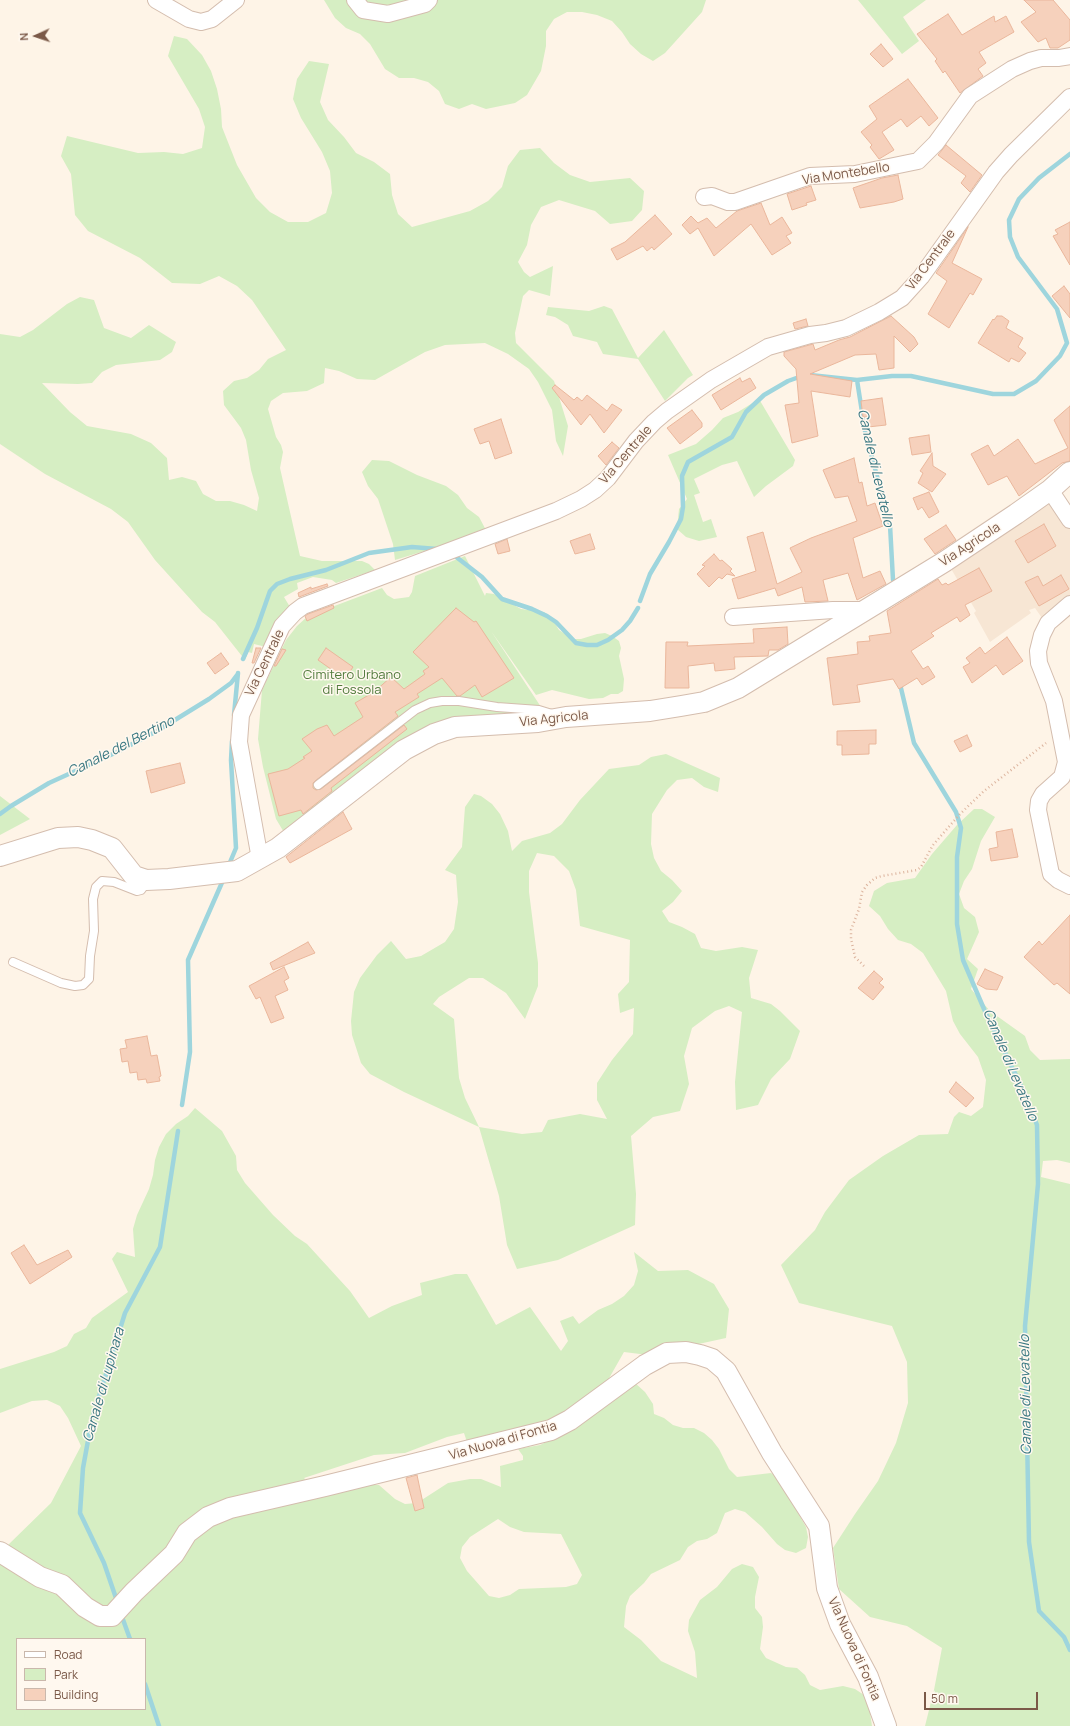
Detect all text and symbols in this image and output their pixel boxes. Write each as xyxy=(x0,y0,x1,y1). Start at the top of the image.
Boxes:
north arrow xyxy=(16,16,56,56)
text: N xyxy=(16,32,31,41)
street label: Via Montebello xyxy=(801,159,891,189)
street label: Via Centrale xyxy=(903,226,959,294)
water label: Canale di Levatello xyxy=(853,407,897,529)
street label: Via Centrale xyxy=(596,423,656,487)
street label: Via Agricola xyxy=(937,520,1003,570)
street label: Via Centrale xyxy=(242,627,288,699)
park label: Cimitero Urbano di Fossola xyxy=(303,667,401,698)
street label: Via Agricola xyxy=(519,708,589,730)
water label: Canale del Bertino xyxy=(65,713,177,781)
water label: Canale di Levatello xyxy=(979,1006,1041,1124)
water label: Canale di Lupinara xyxy=(80,1326,128,1444)
water label: Canale di Levatello xyxy=(1017,1335,1035,1455)
street label: Via Nuova di Fontia xyxy=(447,1418,559,1464)
street label: Via Nuova di Fontia xyxy=(824,1595,884,1703)
legend xyxy=(16,1638,146,1710)
text: Road xyxy=(54,1646,82,1663)
text: Park xyxy=(54,1666,78,1683)
scale bar xyxy=(926,1684,1040,1710)
text: Building xyxy=(54,1686,98,1703)
text: 50 m xyxy=(931,1690,958,1707)

